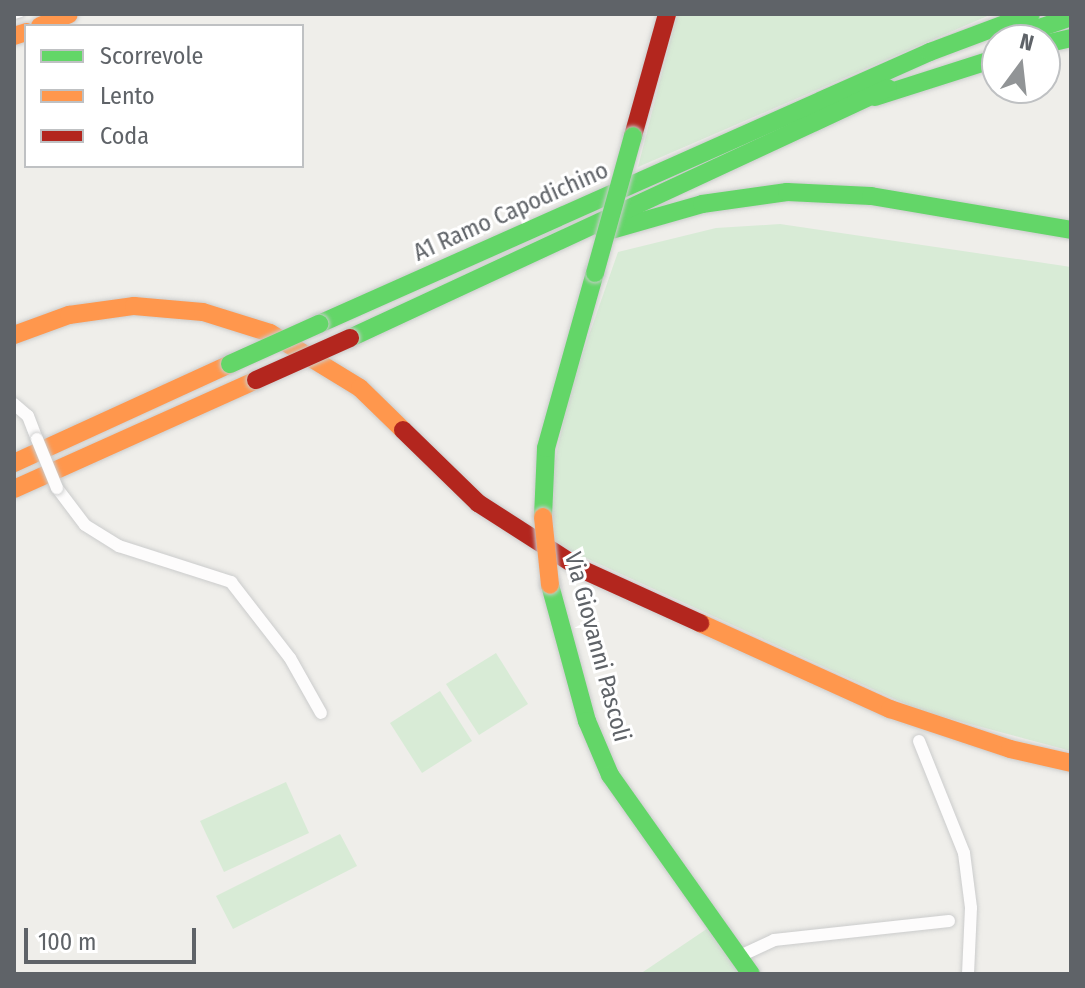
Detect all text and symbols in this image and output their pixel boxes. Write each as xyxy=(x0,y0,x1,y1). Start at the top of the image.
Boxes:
legend xyxy=(24,24,304,168)
north arrow xyxy=(981,24,1061,104)
text: N xyxy=(1017,28,1037,57)
text: Scorrevole xyxy=(100,42,203,70)
text: Lento xyxy=(100,82,155,110)
text: Coda xyxy=(100,122,149,150)
street label: A1 Ramo Capodichino xyxy=(409,156,613,268)
street label: Via Giovanni Pascoli xyxy=(558,549,636,745)
scale bar xyxy=(28,912,200,962)
text: 100 m xyxy=(38,928,96,956)

